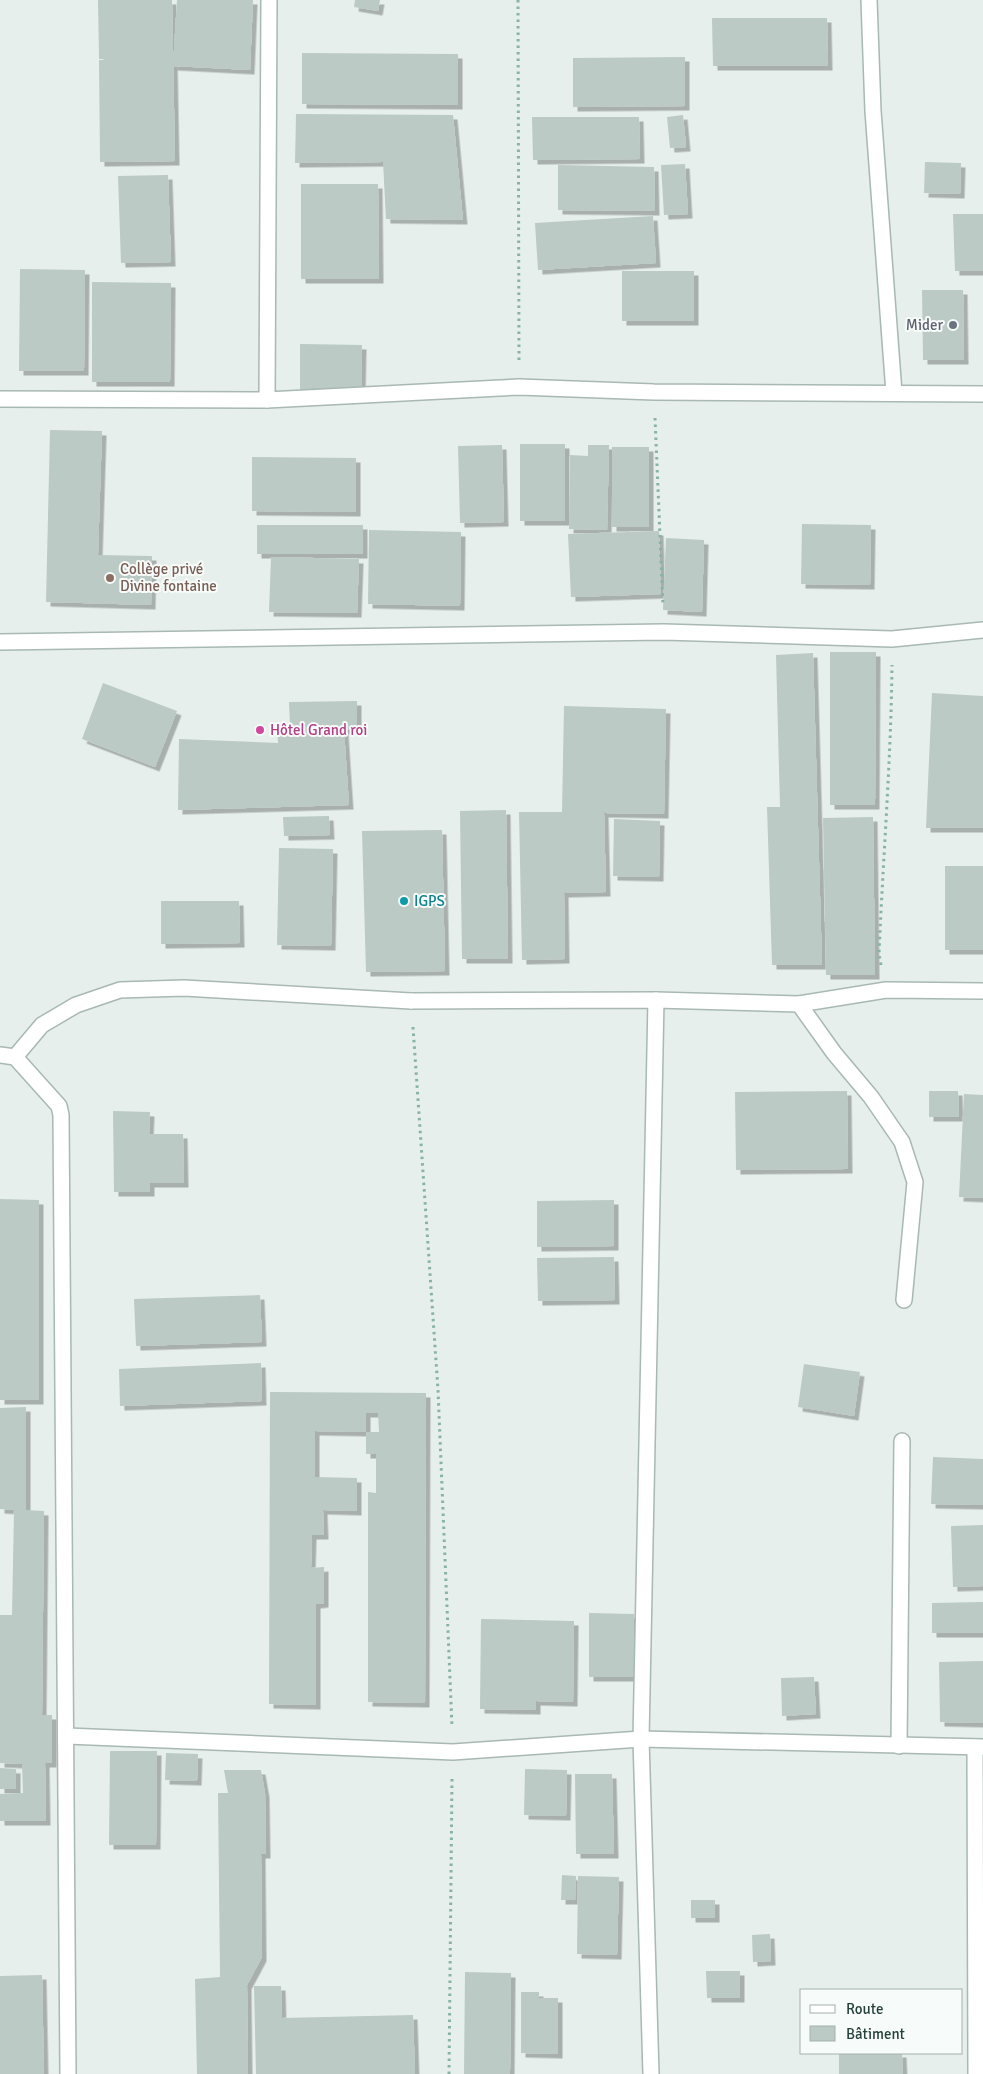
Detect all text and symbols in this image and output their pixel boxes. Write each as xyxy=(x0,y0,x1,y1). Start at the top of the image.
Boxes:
place label: Mider xyxy=(906,316,943,334)
marker: Mider xyxy=(947,319,959,331)
place label: Collège privé Divine fontaine xyxy=(120,560,217,595)
marker: Collège privé Divine fontaine xyxy=(104,572,116,584)
place label: Hôtel Grand roi xyxy=(270,721,367,739)
marker: Hôtel Grand roi xyxy=(254,724,266,736)
place label: IGPS xyxy=(414,892,445,910)
marker: IGPS xyxy=(398,895,410,907)
legend xyxy=(800,1989,963,2054)
text: Route xyxy=(846,2000,883,2018)
text: Bâtiment xyxy=(846,2025,905,2043)

